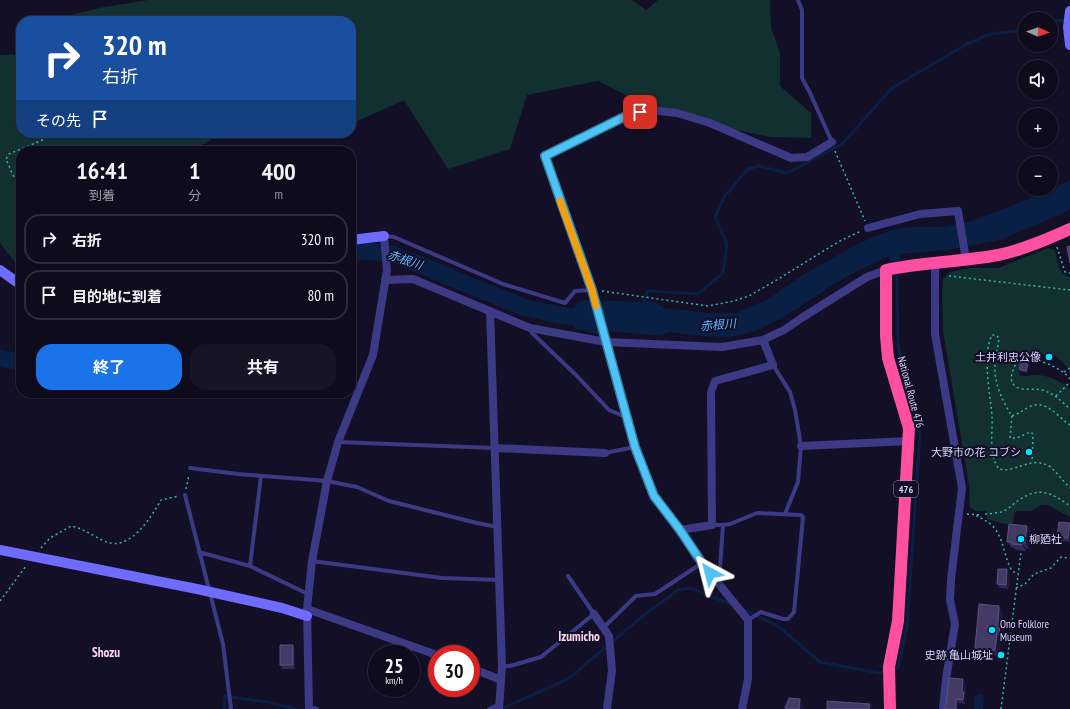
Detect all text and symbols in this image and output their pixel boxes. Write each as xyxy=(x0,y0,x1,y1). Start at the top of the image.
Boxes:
north arrow xyxy=(1018,12,1058,52)
map controls xyxy=(1018,12,1058,196)
text: 320 m xyxy=(102,26,166,63)
icon: right xyxy=(36,32,88,84)
button: sound xyxy=(1018,60,1058,100)
text: 右折 xyxy=(102,65,138,88)
pin xyxy=(623,95,657,129)
icon: arrive xyxy=(629,101,651,123)
icon: arrive xyxy=(89,108,111,130)
button: + xyxy=(1018,108,1058,148)
text: その先 xyxy=(36,111,81,130)
text: 16:41 xyxy=(76,155,128,186)
text: 1 xyxy=(189,155,200,186)
text: 400 xyxy=(261,156,296,187)
button: − xyxy=(1018,156,1058,196)
text: m xyxy=(274,186,283,203)
text: 到着 xyxy=(89,187,115,204)
text: 分 xyxy=(188,187,201,204)
icon: right xyxy=(38,228,60,250)
text: 320 m xyxy=(301,230,334,249)
text: 右折 xyxy=(72,231,102,250)
water label: 赤根川 xyxy=(386,247,427,273)
icon: arrive xyxy=(38,284,60,306)
text: 80 m xyxy=(308,286,334,305)
text: 目的地に到着 xyxy=(72,287,162,306)
water label: 赤根川 xyxy=(699,315,739,334)
button: 終了 xyxy=(36,344,182,390)
button: 共有 xyxy=(190,344,336,390)
place label: 土井利忠公像 xyxy=(975,350,1041,364)
marker: 土井利忠公像 xyxy=(1044,352,1054,362)
street label: National Route 476 xyxy=(895,355,927,429)
place label: 大野市の花 コブシ xyxy=(931,445,1021,459)
marker: 大野市の花 コブシ xyxy=(1024,447,1034,457)
road number: 476 xyxy=(894,481,918,497)
place label: 柳廼社 xyxy=(1029,532,1062,546)
marker: 柳廼社 xyxy=(1016,534,1026,544)
position arrow xyxy=(689,552,731,594)
place label: Ono Folklore Museum xyxy=(1000,617,1049,644)
marker: Ono Folklore Museum xyxy=(987,625,997,635)
district label: Izumicho xyxy=(558,628,600,645)
district label: Shozu xyxy=(92,644,120,661)
speed limit sign: 30 xyxy=(428,645,480,697)
place label: 史跡 亀山城址 xyxy=(925,648,993,662)
marker: 史跡 亀山城址 xyxy=(996,650,1006,660)
text: 25 xyxy=(384,653,404,679)
text: km/h xyxy=(385,674,403,687)

